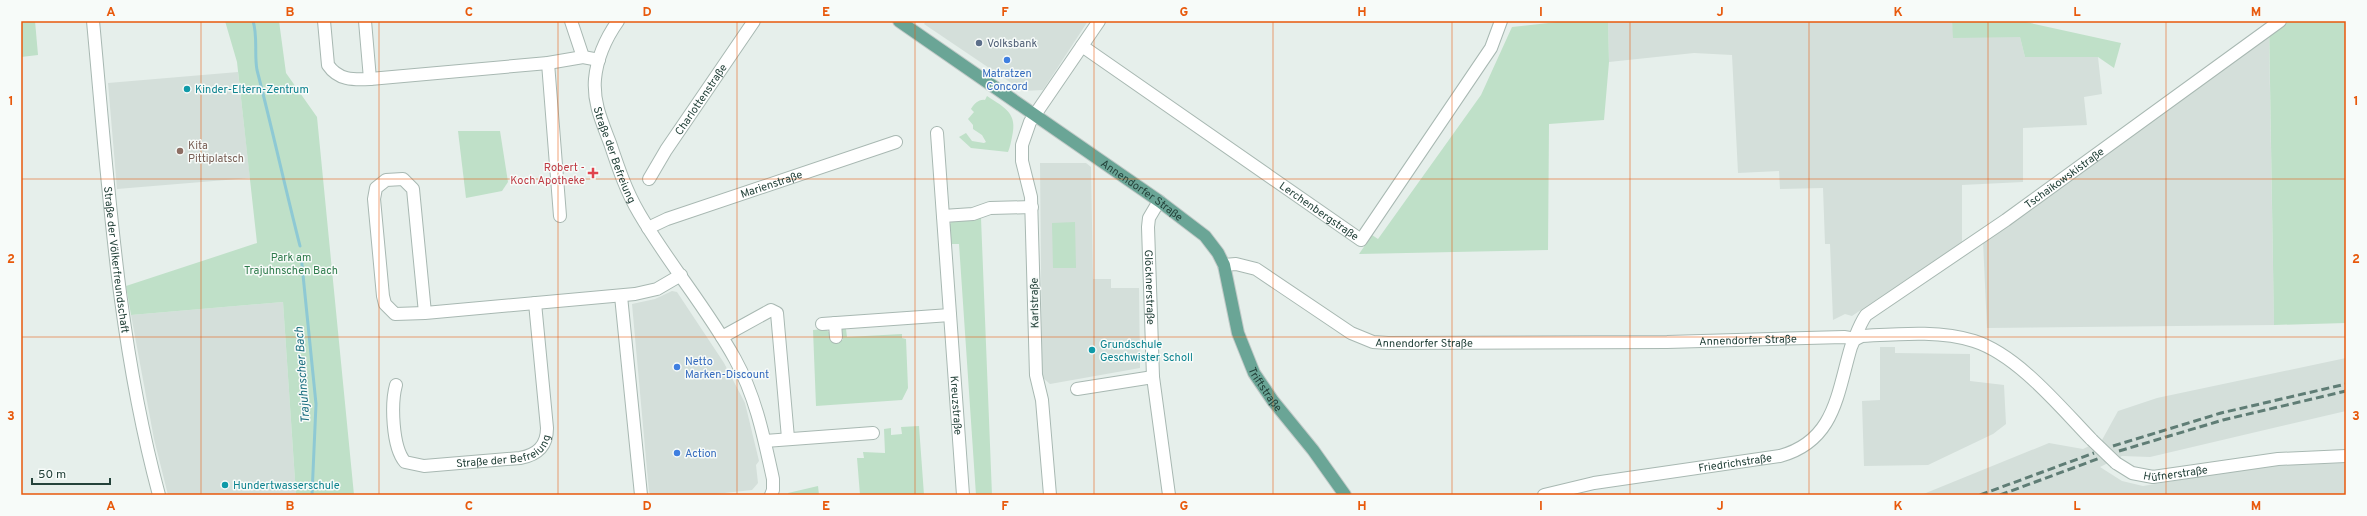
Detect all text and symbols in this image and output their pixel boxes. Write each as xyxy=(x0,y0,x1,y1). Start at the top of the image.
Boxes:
text: A xyxy=(106,5,116,21)
text: B xyxy=(286,5,295,21)
text: C xyxy=(465,5,473,21)
text: D xyxy=(642,5,652,21)
text: E xyxy=(822,5,830,21)
text: F xyxy=(1001,5,1009,21)
text: G xyxy=(1180,5,1189,21)
text: H xyxy=(1357,5,1367,21)
text: I xyxy=(1539,5,1543,21)
text: J xyxy=(1716,5,1724,21)
text: K xyxy=(1893,5,1903,21)
text: L xyxy=(2073,5,2081,21)
text: M xyxy=(2251,5,2261,21)
place label: Volksbank xyxy=(987,37,1037,51)
marker: Volksbank xyxy=(974,38,984,48)
marker: Matratzen Concord xyxy=(1002,55,1012,65)
street label: Charlottenstraße xyxy=(672,61,731,138)
place label: Matratzen Concord xyxy=(982,67,1032,94)
place label: Kinder-Eltern-Zentrum xyxy=(195,83,309,97)
marker: Kinder-Eltern-Zentrum xyxy=(182,84,192,94)
text: 1 xyxy=(8,94,14,110)
text: 1 xyxy=(2353,94,2359,110)
street label: Straße der Befreiung xyxy=(590,105,638,206)
place label: Kita Pittiplatsch xyxy=(188,139,244,166)
street label: Tschaikowskistraße xyxy=(2022,145,2107,212)
marker: Kita Pittiplatsch xyxy=(175,146,185,156)
street label: Annendorfer Straße xyxy=(1098,157,1185,225)
place label: Robert - Koch Apotheke xyxy=(510,161,585,188)
marker: Robert - Koch Apotheke xyxy=(588,168,598,178)
street label: Marienstraße xyxy=(739,168,804,202)
street label: Lerchenbergstraße xyxy=(1276,179,1361,244)
street label: Straße der Völkerfreundschaft xyxy=(100,186,132,334)
street label: Glöcknerstraße xyxy=(1141,249,1157,325)
park label: Park am Trajuhnschen Bach xyxy=(244,251,338,278)
text: 2 xyxy=(7,252,15,268)
text: 2 xyxy=(2352,252,2360,268)
street label: Karlstraße xyxy=(1028,277,1042,328)
water label: Trajuhnscher Bach xyxy=(292,326,314,424)
street label: Annendorfer Straße xyxy=(1699,332,1797,349)
street label: Annendorfer Straße xyxy=(1375,336,1473,351)
place label: Grundschule Geschwister Scholl xyxy=(1100,338,1193,365)
marker: Grundschule Geschwister Scholl xyxy=(1087,345,1097,355)
place label: Netto Marken-Discount xyxy=(685,355,769,382)
marker: Netto Marken-Discount xyxy=(672,362,682,372)
street label: Triftstraße xyxy=(1244,365,1285,415)
street label: Kreuzstraße xyxy=(946,375,965,436)
text: 3 xyxy=(7,409,15,425)
text: 3 xyxy=(2352,409,2360,425)
street label: Straße der Befreiung xyxy=(456,433,554,471)
place label: Action xyxy=(685,447,717,461)
marker: Action xyxy=(672,448,682,458)
street label: Friedrichstraße xyxy=(1698,451,1773,476)
scale bar xyxy=(32,460,110,486)
street label: Hüfnerstraße xyxy=(2142,463,2209,485)
text: 50 m xyxy=(38,467,66,483)
place label: Hundertwasserschule xyxy=(233,479,340,493)
marker: Hundertwasserschule xyxy=(220,480,230,490)
text: A xyxy=(106,499,116,515)
text: B xyxy=(286,499,295,515)
text: C xyxy=(465,499,473,515)
text: D xyxy=(642,499,652,515)
text: E xyxy=(822,499,830,515)
text: F xyxy=(1001,499,1009,515)
text: G xyxy=(1180,499,1189,515)
text: H xyxy=(1357,499,1367,515)
text: I xyxy=(1539,499,1543,515)
text: J xyxy=(1716,499,1724,515)
text: K xyxy=(1893,499,1903,515)
text: L xyxy=(2073,499,2081,515)
text: M xyxy=(2251,499,2261,515)

